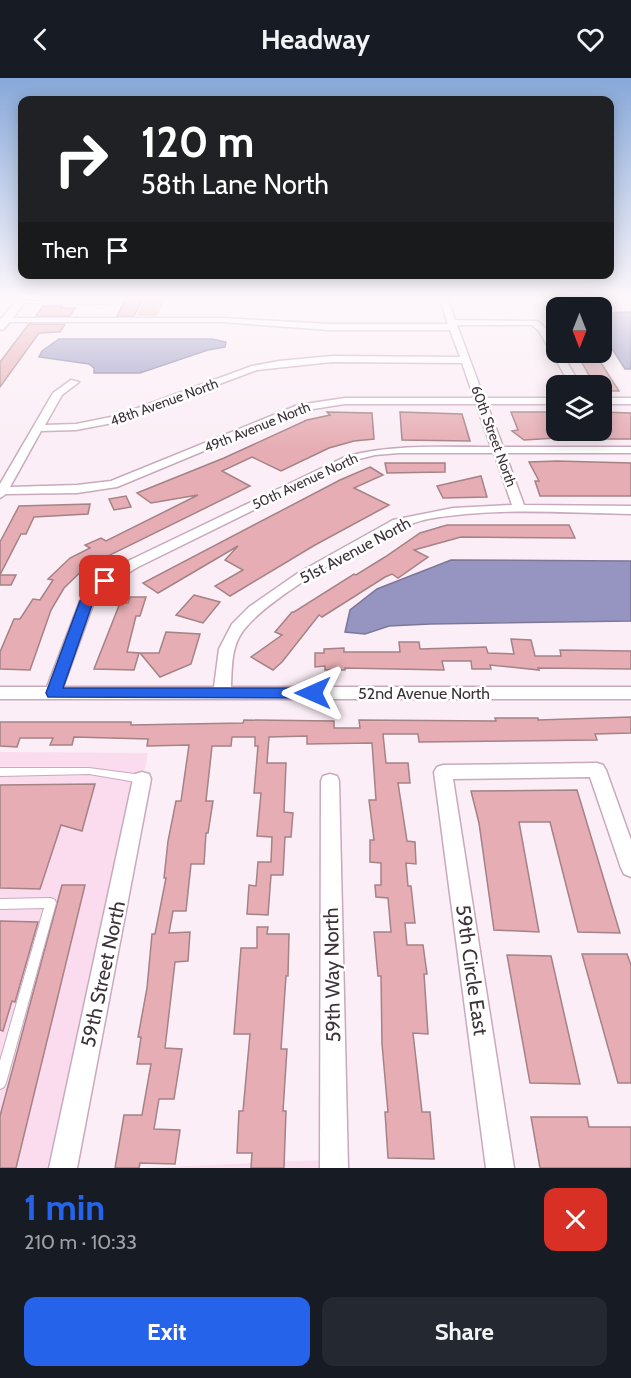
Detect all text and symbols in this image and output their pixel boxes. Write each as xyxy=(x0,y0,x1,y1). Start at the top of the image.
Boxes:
icon: back xyxy=(24,23,57,56)
text: Headway xyxy=(261,23,370,56)
icon: heart xyxy=(574,23,607,56)
text: 120 m xyxy=(141,116,254,168)
icon: right xyxy=(42,120,120,198)
text: 58th Lane North xyxy=(141,168,329,201)
icon: arrive xyxy=(101,234,134,267)
text: Then xyxy=(42,237,89,264)
north arrow xyxy=(546,297,612,363)
map controls xyxy=(546,297,612,441)
street label: 48th Avenue North xyxy=(108,374,220,430)
button: layers xyxy=(546,375,612,441)
street label: 60th Street North xyxy=(467,383,521,489)
street label: 49th Avenue North xyxy=(201,397,313,457)
street label: 50th Avenue North xyxy=(249,449,361,513)
street label: 51st Avenue North xyxy=(297,513,414,588)
pin xyxy=(79,555,130,606)
icon: arrive xyxy=(88,564,121,597)
position arrow xyxy=(281,661,345,725)
street label: 52nd Avenue North xyxy=(358,684,490,703)
street label: 59th Street North xyxy=(76,899,130,1049)
street label: 59th Circle East xyxy=(451,903,493,1037)
street label: 59th Way North xyxy=(319,907,345,1043)
text: 1 min xyxy=(24,1185,105,1229)
button: close xyxy=(544,1188,607,1251)
text: 210 m · 10:33 xyxy=(24,1230,137,1254)
button: Exit xyxy=(24,1297,310,1366)
button: Share xyxy=(322,1297,607,1366)

